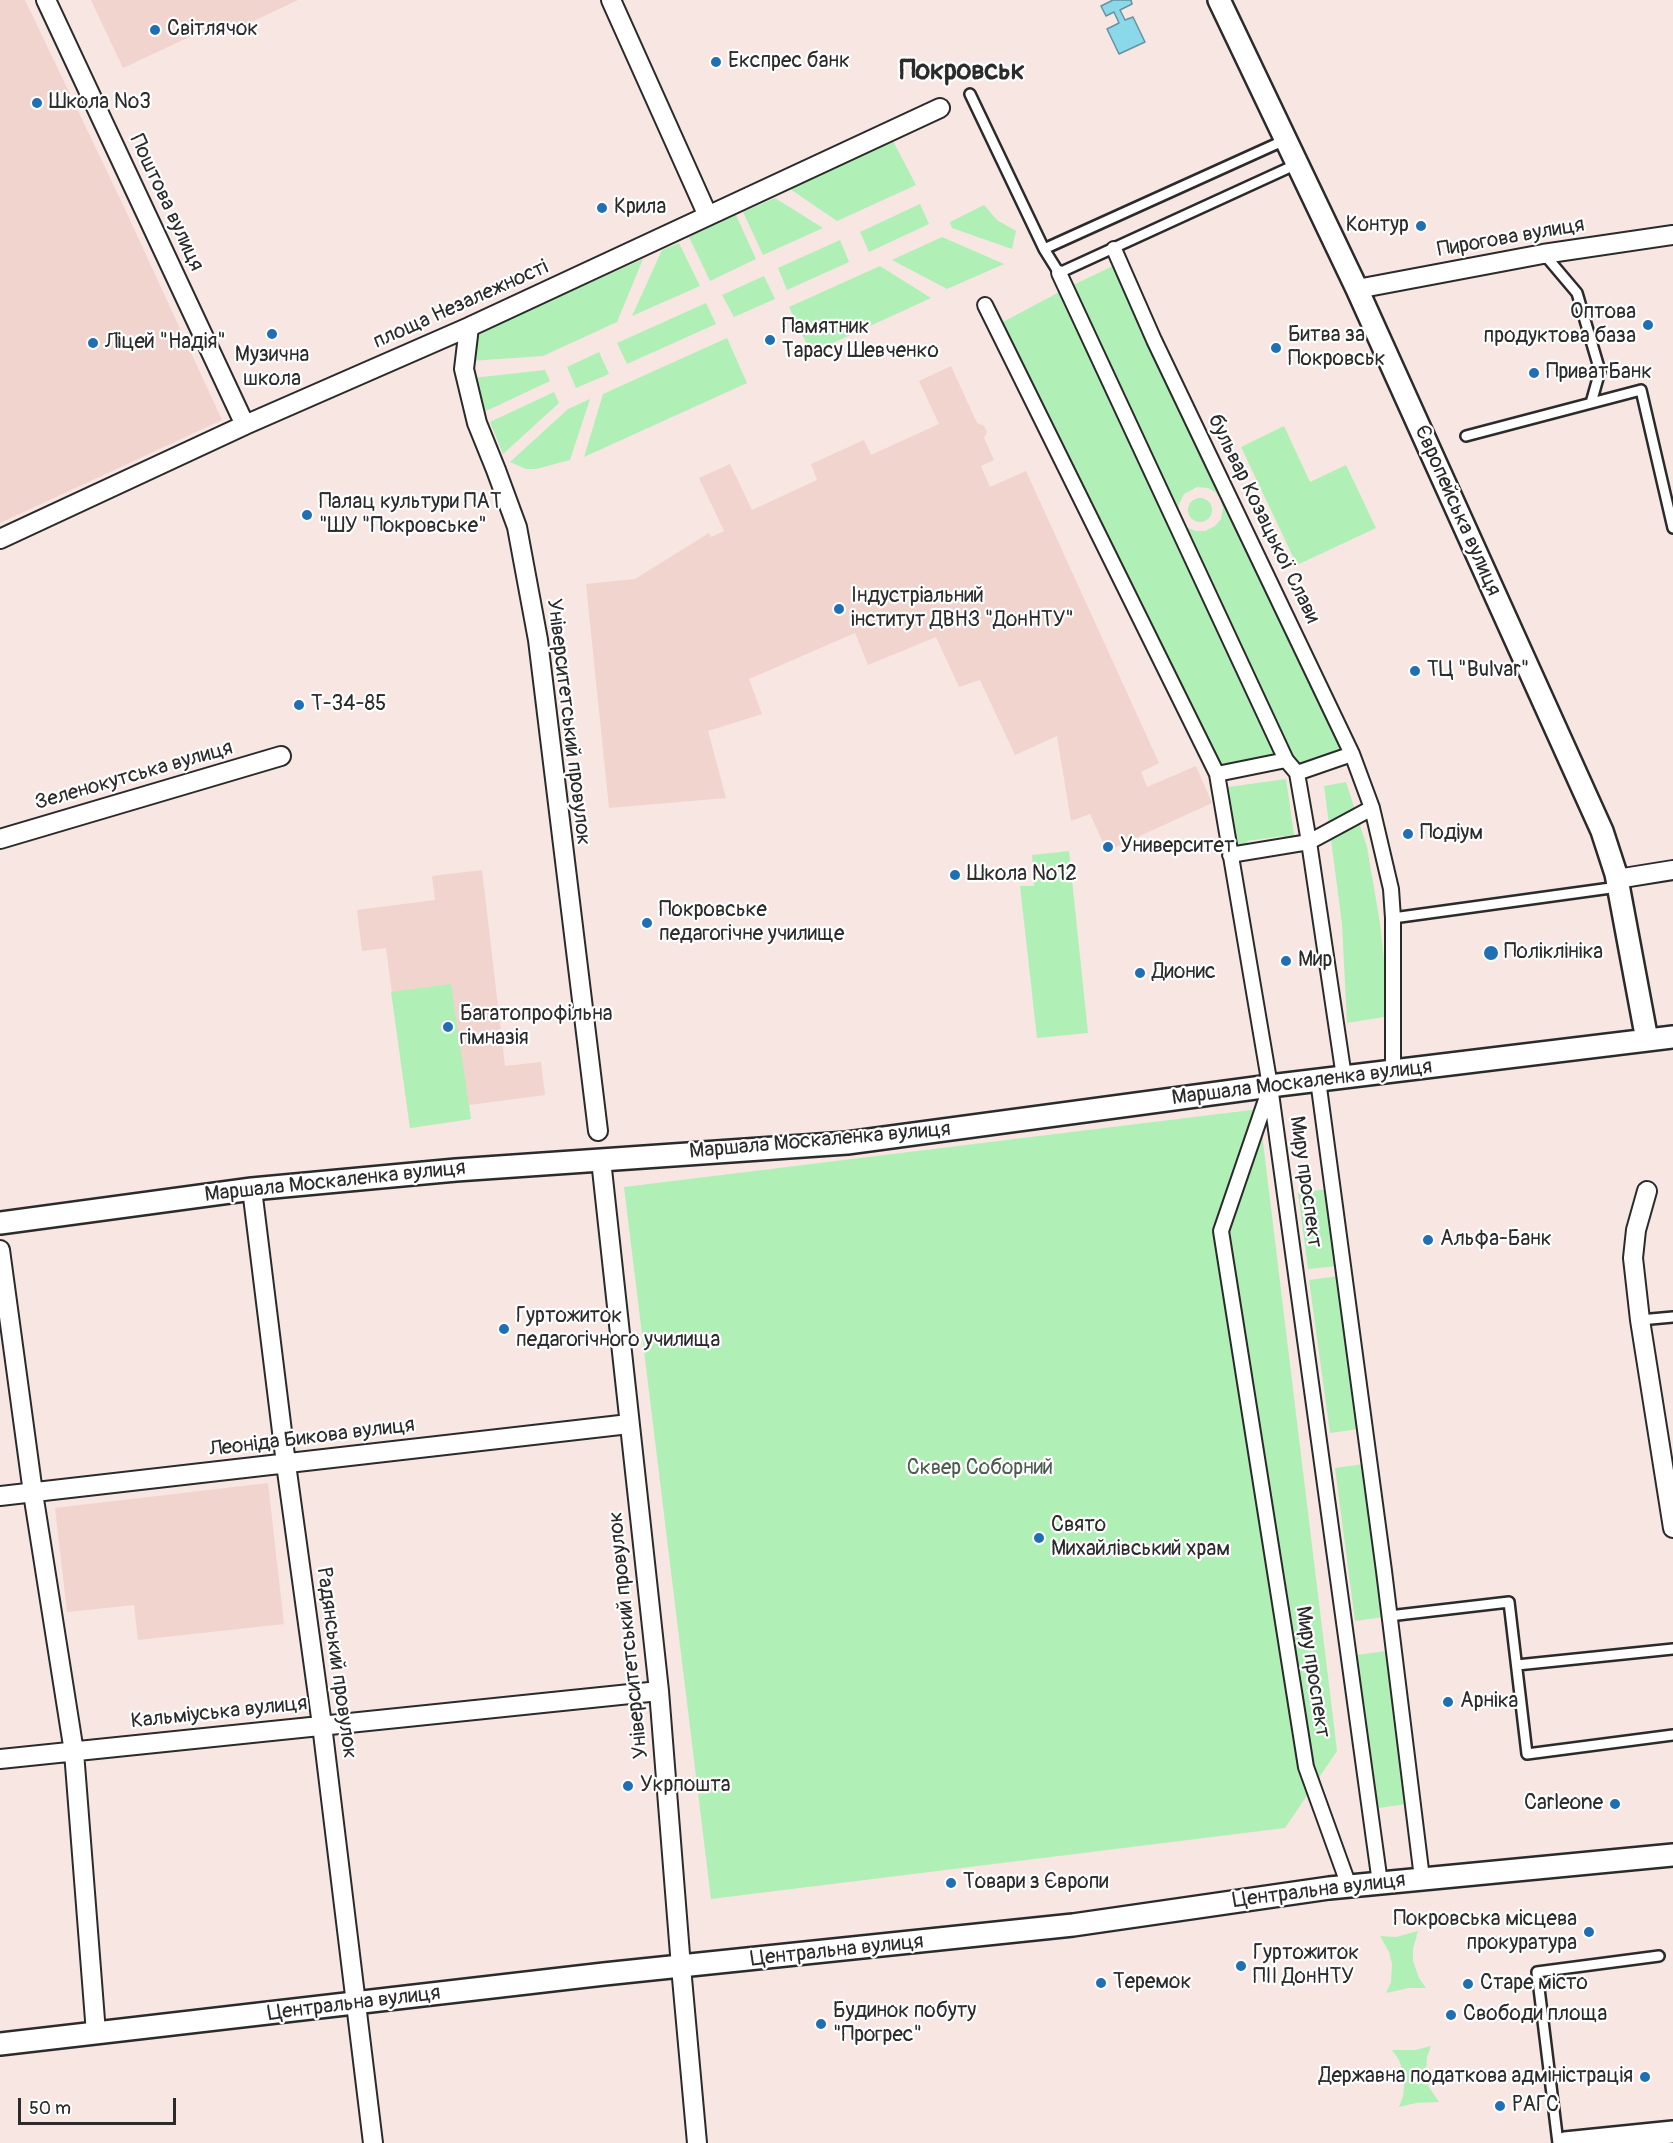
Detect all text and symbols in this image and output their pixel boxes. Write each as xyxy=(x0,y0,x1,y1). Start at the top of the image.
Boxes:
place label: Світлячок xyxy=(167,17,258,43)
marker: Світлячок xyxy=(148,23,162,37)
place label: Експрес банк xyxy=(728,49,850,75)
marker: Експрес банк xyxy=(709,55,723,69)
district label: Покровськ xyxy=(899,56,1025,88)
place label: Школа №3 xyxy=(49,90,151,116)
marker: Школа №3 xyxy=(30,96,44,110)
street label: Поштова вулиця xyxy=(123,131,209,275)
place label: Крила xyxy=(614,195,666,221)
marker: Крила xyxy=(595,201,609,215)
place label: Контур xyxy=(1346,213,1409,239)
street label: Пирогова вулиця xyxy=(1435,213,1587,263)
marker: Контур xyxy=(1414,219,1428,233)
street label: площа Незалежності xyxy=(370,255,552,355)
place label: Оптова продуктова база xyxy=(1484,300,1636,350)
place label: Памятник Тарасу Шевченко xyxy=(782,315,939,365)
marker: Оптова продуктова база xyxy=(1641,318,1655,332)
place label: Битва за Покровськ xyxy=(1288,323,1385,373)
marker: Музична школа xyxy=(265,327,279,341)
place label: Ліцей "Надія" xyxy=(105,330,226,356)
marker: Памятник Тарасу Шевченко xyxy=(763,333,777,347)
marker: Ліцей "Надія" xyxy=(86,336,100,350)
marker: Битва за Покровськ xyxy=(1269,341,1283,355)
place label: Музична школа xyxy=(235,343,309,393)
place label: ПриватБанк xyxy=(1546,360,1652,386)
marker: ПриватБанк xyxy=(1527,366,1541,380)
street label: бульвар Козацької Слави xyxy=(1201,410,1325,628)
street label: Європейська вулиця xyxy=(1408,422,1506,600)
place label: Палац культури ПАТ "ШУ "Покровське" xyxy=(319,490,502,540)
marker: Палац культури ПАТ "ШУ "Покровське" xyxy=(300,508,314,522)
place label: Індустріальний інститут ДВНЗ "ДонНТУ" xyxy=(851,584,1074,634)
street label: Університетський провулок xyxy=(540,597,596,847)
marker: Індустріальний інститут ДВНЗ "ДонНТУ" xyxy=(832,602,846,616)
place label: ТЦ "Bulvar" xyxy=(1427,658,1529,684)
marker: ТЦ "Bulvar" xyxy=(1408,664,1422,678)
place label: Т-34-85 xyxy=(311,692,386,718)
marker: Т-34-85 xyxy=(292,698,306,712)
street label: Зеленокутська вулиця xyxy=(32,736,236,816)
place label: Подіум xyxy=(1420,821,1483,847)
marker: Подіум xyxy=(1401,827,1415,841)
place label: Университет xyxy=(1120,834,1234,860)
marker: Университет xyxy=(1101,840,1115,854)
place label: Школа №12 xyxy=(967,862,1077,888)
marker: Школа №12 xyxy=(948,868,962,882)
place label: Покровське педагогічне училище xyxy=(659,898,844,948)
marker: Покровське педагогічне училище xyxy=(640,916,654,930)
place label: Поліклініка xyxy=(1504,940,1603,966)
marker: Поліклініка xyxy=(1482,944,1500,962)
place label: Мир xyxy=(1298,948,1332,974)
marker: Мир xyxy=(1279,954,1293,968)
place label: Дионис xyxy=(1152,960,1216,986)
marker: Дионис xyxy=(1133,966,1147,980)
place label: Багатопрофільна гімназія xyxy=(460,1002,612,1052)
marker: Багатопрофільна гімназія xyxy=(441,1020,455,1034)
street label: Маршала Москаленка вулиця xyxy=(1170,1055,1434,1111)
street label: Миру проспект xyxy=(1283,1114,1327,1250)
street label: Маршала Москаленка вулиця xyxy=(688,1117,952,1165)
street label: Маршала Москаленка вулиця xyxy=(203,1156,467,1208)
place label: Альфа-Банк xyxy=(1440,1227,1552,1253)
marker: Альфа-Банк xyxy=(1421,1233,1435,1247)
place label: Гуртожиток педагогічного училища xyxy=(516,1304,720,1354)
marker: Гуртожиток педагогічного училища xyxy=(497,1322,511,1336)
street label: Леоніда Бикова вулиця xyxy=(208,1413,416,1463)
park label: Сквер Соборний xyxy=(907,1456,1053,1482)
street label: Університетський провулок xyxy=(603,1510,655,1760)
place label: Свято Михайлівський храм xyxy=(1051,1513,1230,1563)
marker: Свято Михайлівський храм xyxy=(1032,1531,1046,1545)
street label: Радянський провулок xyxy=(310,1566,362,1760)
street label: Миру проспект xyxy=(1289,1604,1335,1740)
place label: Арніка xyxy=(1460,1689,1518,1715)
street label: Кальміуська вулиця xyxy=(130,1691,308,1735)
marker: Арніка xyxy=(1441,1695,1455,1709)
place label: Укрпошта xyxy=(640,1773,730,1799)
marker: Укрпошта xyxy=(621,1779,635,1793)
place label: Carleone xyxy=(1524,1791,1603,1817)
marker: Carleone xyxy=(1608,1797,1622,1811)
street label: Центральна вулиця xyxy=(1231,1868,1407,1914)
place label: Товари з Європи xyxy=(963,1870,1109,1896)
marker: Товари з Європи xyxy=(944,1876,958,1890)
place label: Покровська місцева прокуратура xyxy=(1393,1907,1577,1957)
marker: Покровська місцева прокуратура xyxy=(1582,1925,1596,1939)
street label: Центральна вулиця xyxy=(749,1929,925,1973)
place label: Гуртожиток ПІІ ДонНТУ xyxy=(1253,1941,1359,1991)
marker: Гуртожиток ПІІ ДонНТУ xyxy=(1234,1959,1248,1973)
place label: Теремок xyxy=(1113,1970,1191,1996)
place label: Старе місто xyxy=(1480,1971,1588,1997)
marker: Теремок xyxy=(1094,1976,1108,1990)
marker: Старе місто xyxy=(1461,1977,1475,1991)
street label: Центральна вулиця xyxy=(266,1981,442,2027)
place label: Будинок побуту "Прогрес" xyxy=(833,1999,976,2049)
place label: Свободи площа xyxy=(1463,2002,1607,2028)
marker: Свободи площа xyxy=(1444,2008,1458,2022)
marker: Будинок побуту "Прогрес" xyxy=(814,2017,828,2031)
place label: Державна податкова адміністрація xyxy=(1319,2064,1633,2090)
marker: Державна податкова адміністрація xyxy=(1638,2070,1652,2084)
scale bar xyxy=(21,2086,178,2124)
place label: РАГС xyxy=(1512,2093,1559,2119)
text: 50 m xyxy=(29,2097,71,2120)
marker: РАГС xyxy=(1493,2099,1507,2113)

